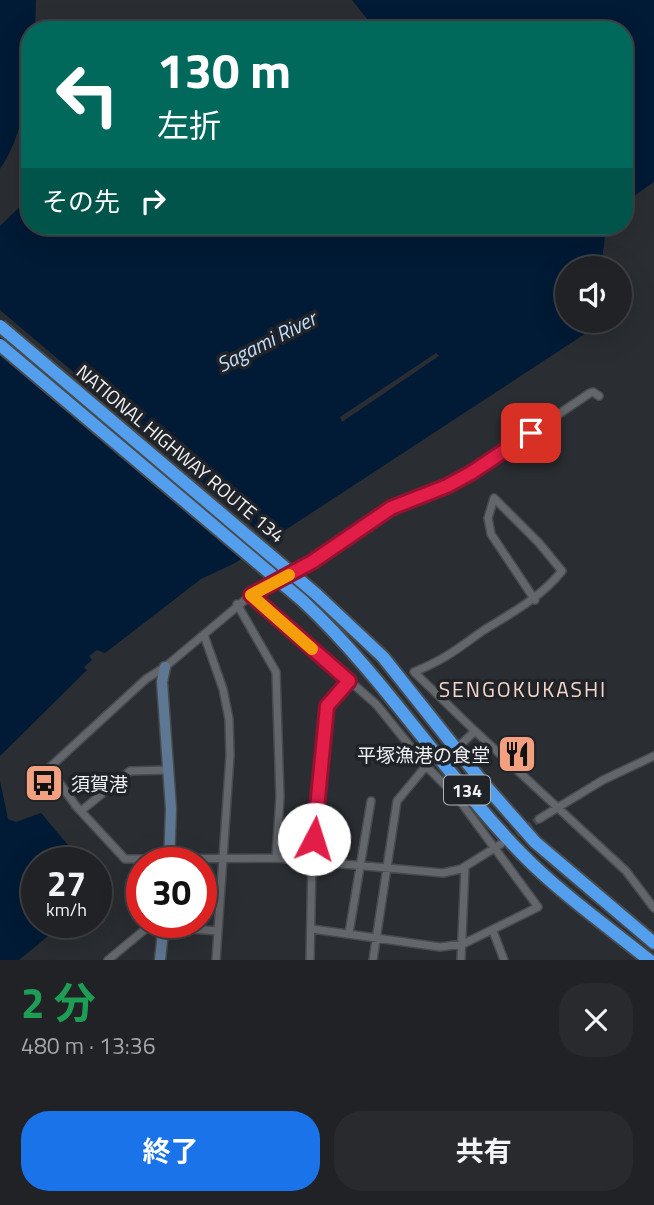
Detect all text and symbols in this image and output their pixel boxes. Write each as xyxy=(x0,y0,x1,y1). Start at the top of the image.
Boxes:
text: 130 m xyxy=(157,32,291,107)
icon: left xyxy=(42,49,133,140)
text: 左折 xyxy=(157,101,221,149)
text: その先 xyxy=(42,182,120,221)
icon: right xyxy=(134,182,172,220)
map controls xyxy=(555,256,632,333)
button: sound xyxy=(555,256,632,333)
water label: Sagami River xyxy=(210,301,324,380)
street label: NATIONAL HIGHWAY ROUTE 134 xyxy=(70,357,292,549)
pin xyxy=(501,403,561,463)
icon: arrive xyxy=(512,414,550,452)
district label: SENGOKUKASHI xyxy=(439,673,607,705)
restaurant icon: 平塚漁港の食堂 xyxy=(496,733,538,775)
place label: 平塚漁港の食堂 xyxy=(357,740,490,769)
bus stop icon: 須賀港 xyxy=(23,762,65,804)
place label: 須賀港 xyxy=(71,769,128,798)
road number: 134 xyxy=(444,776,490,804)
position arrow xyxy=(277,802,351,876)
speed limit sign: 30 xyxy=(126,847,217,938)
text: 27 xyxy=(47,856,86,910)
text: km/h xyxy=(46,896,87,923)
text: 2 分 xyxy=(21,970,96,1034)
button: close xyxy=(559,983,633,1057)
text: 480 m · 13:36 xyxy=(21,1028,156,1063)
button: 終了 xyxy=(21,1111,320,1191)
button: 共有 xyxy=(334,1111,633,1191)

